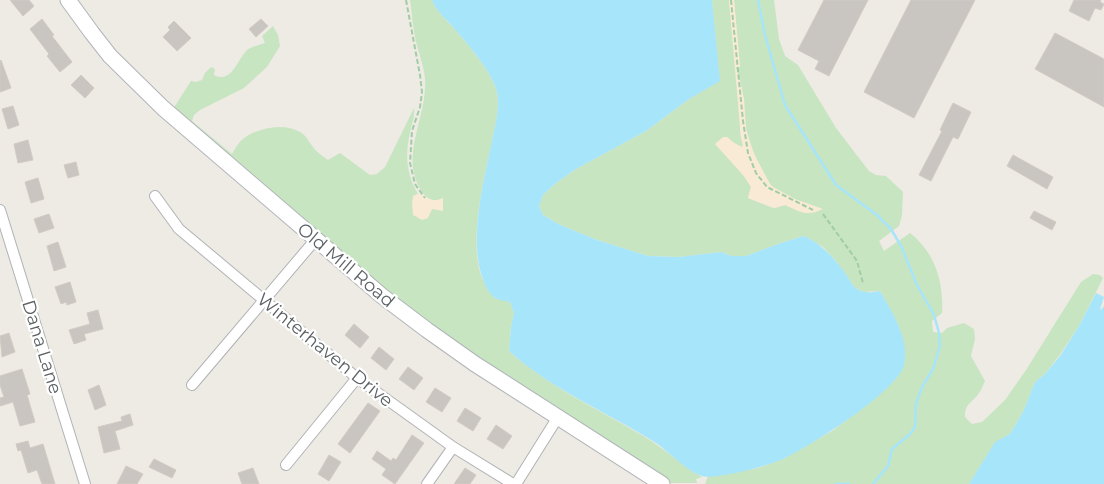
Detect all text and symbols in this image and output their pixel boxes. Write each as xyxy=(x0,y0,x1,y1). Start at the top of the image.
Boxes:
street label: Old Mill Road xyxy=(293,218,399,312)
street label: Winterhaven Drive xyxy=(253,288,398,412)
street label: Dana Lane xyxy=(17,297,67,397)

